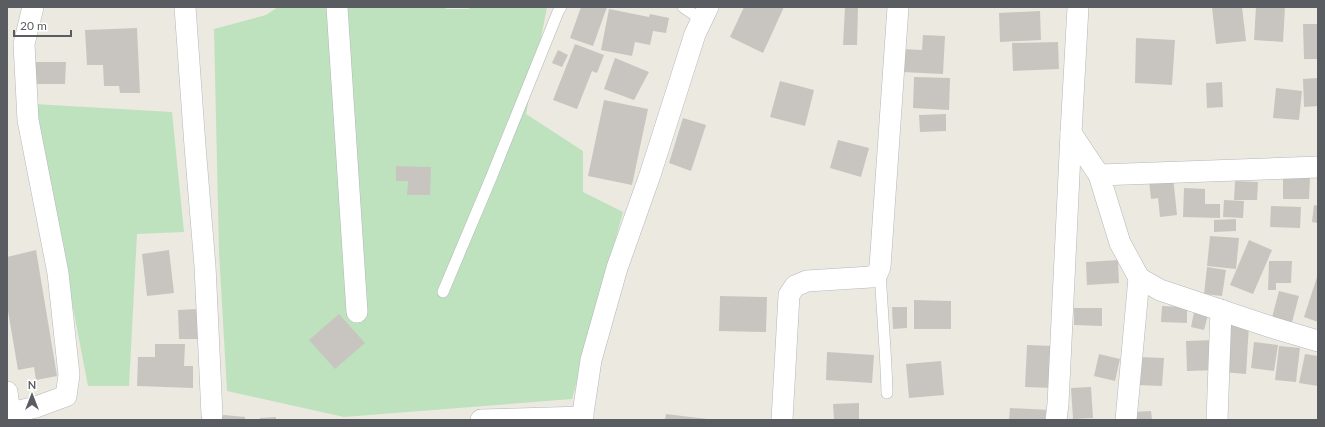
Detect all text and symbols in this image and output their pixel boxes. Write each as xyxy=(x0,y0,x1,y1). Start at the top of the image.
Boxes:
scale bar xyxy=(14,12,71,38)
text: 20 m xyxy=(20,18,47,33)
north arrow xyxy=(12,375,52,415)
text: N xyxy=(28,378,36,391)

